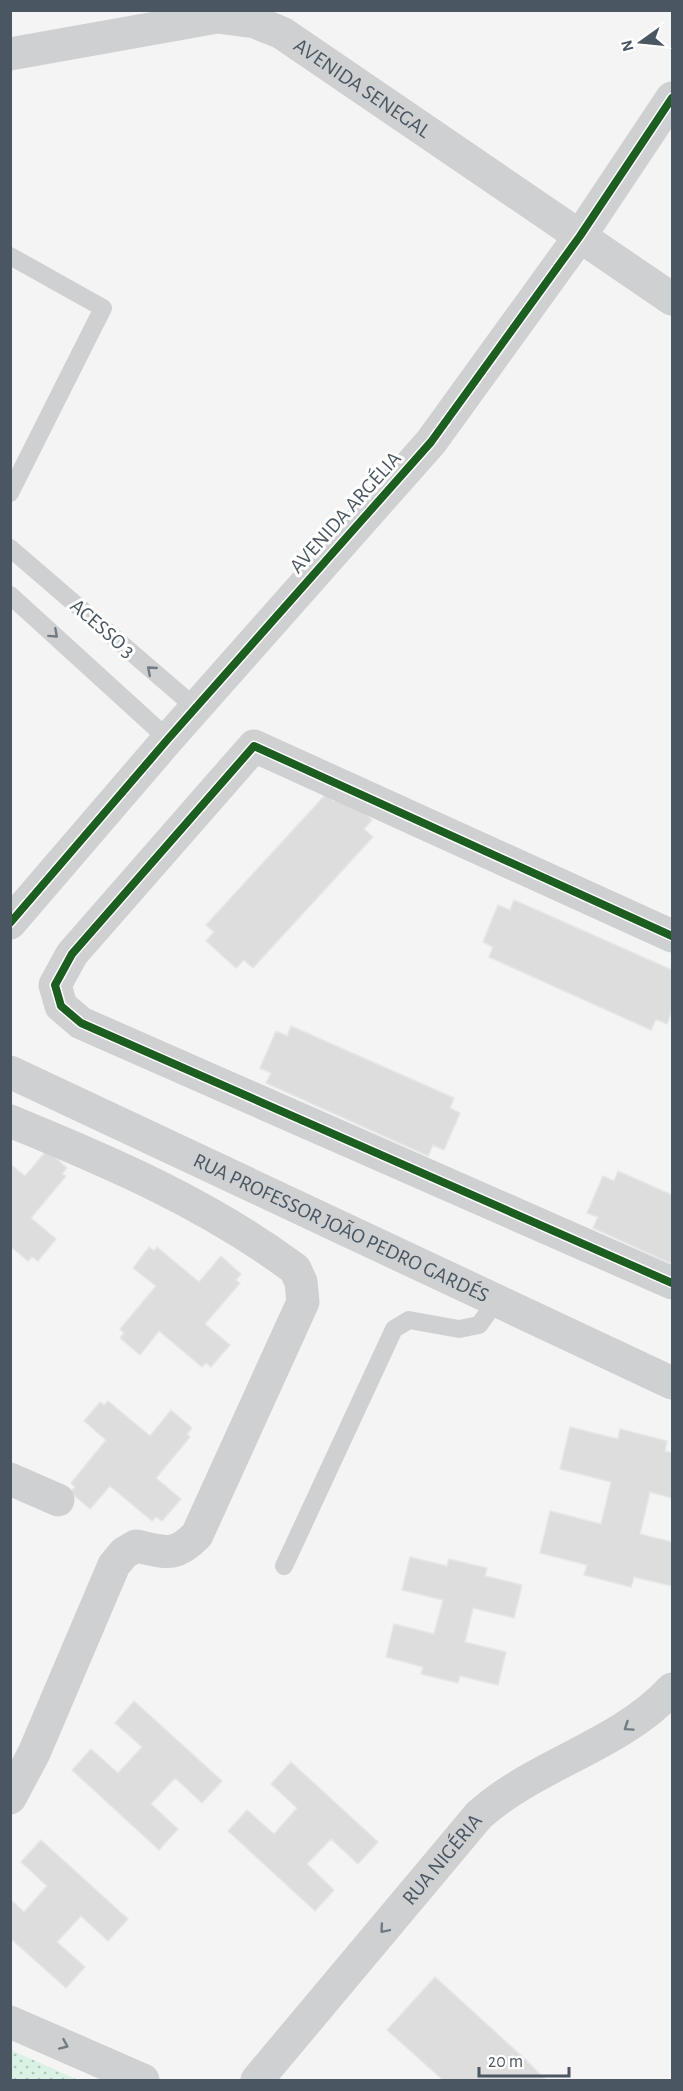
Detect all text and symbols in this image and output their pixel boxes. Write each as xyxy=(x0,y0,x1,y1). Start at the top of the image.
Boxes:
north arrow xyxy=(611,12,671,72)
street label: AVENIDA SENEGAL xyxy=(290,34,434,142)
text: N xyxy=(618,38,637,53)
street label: AVENIDA ARGÉLIA xyxy=(284,446,405,577)
street label: ACESSO 3 xyxy=(66,595,139,662)
one-way arrow xyxy=(47,627,58,638)
one-way arrow xyxy=(148,666,158,677)
street label: RUA PROFESSOR JOÃO PEDRO GARDÉS xyxy=(190,1150,492,1306)
one-way arrow xyxy=(624,1720,635,1731)
street label: RUA NIGÉRIA xyxy=(398,1810,486,1909)
one-way arrow xyxy=(380,1922,391,1933)
one-way arrow xyxy=(58,2038,69,2050)
scale bar xyxy=(479,2040,569,2078)
text: 20 m xyxy=(488,2053,523,2071)

